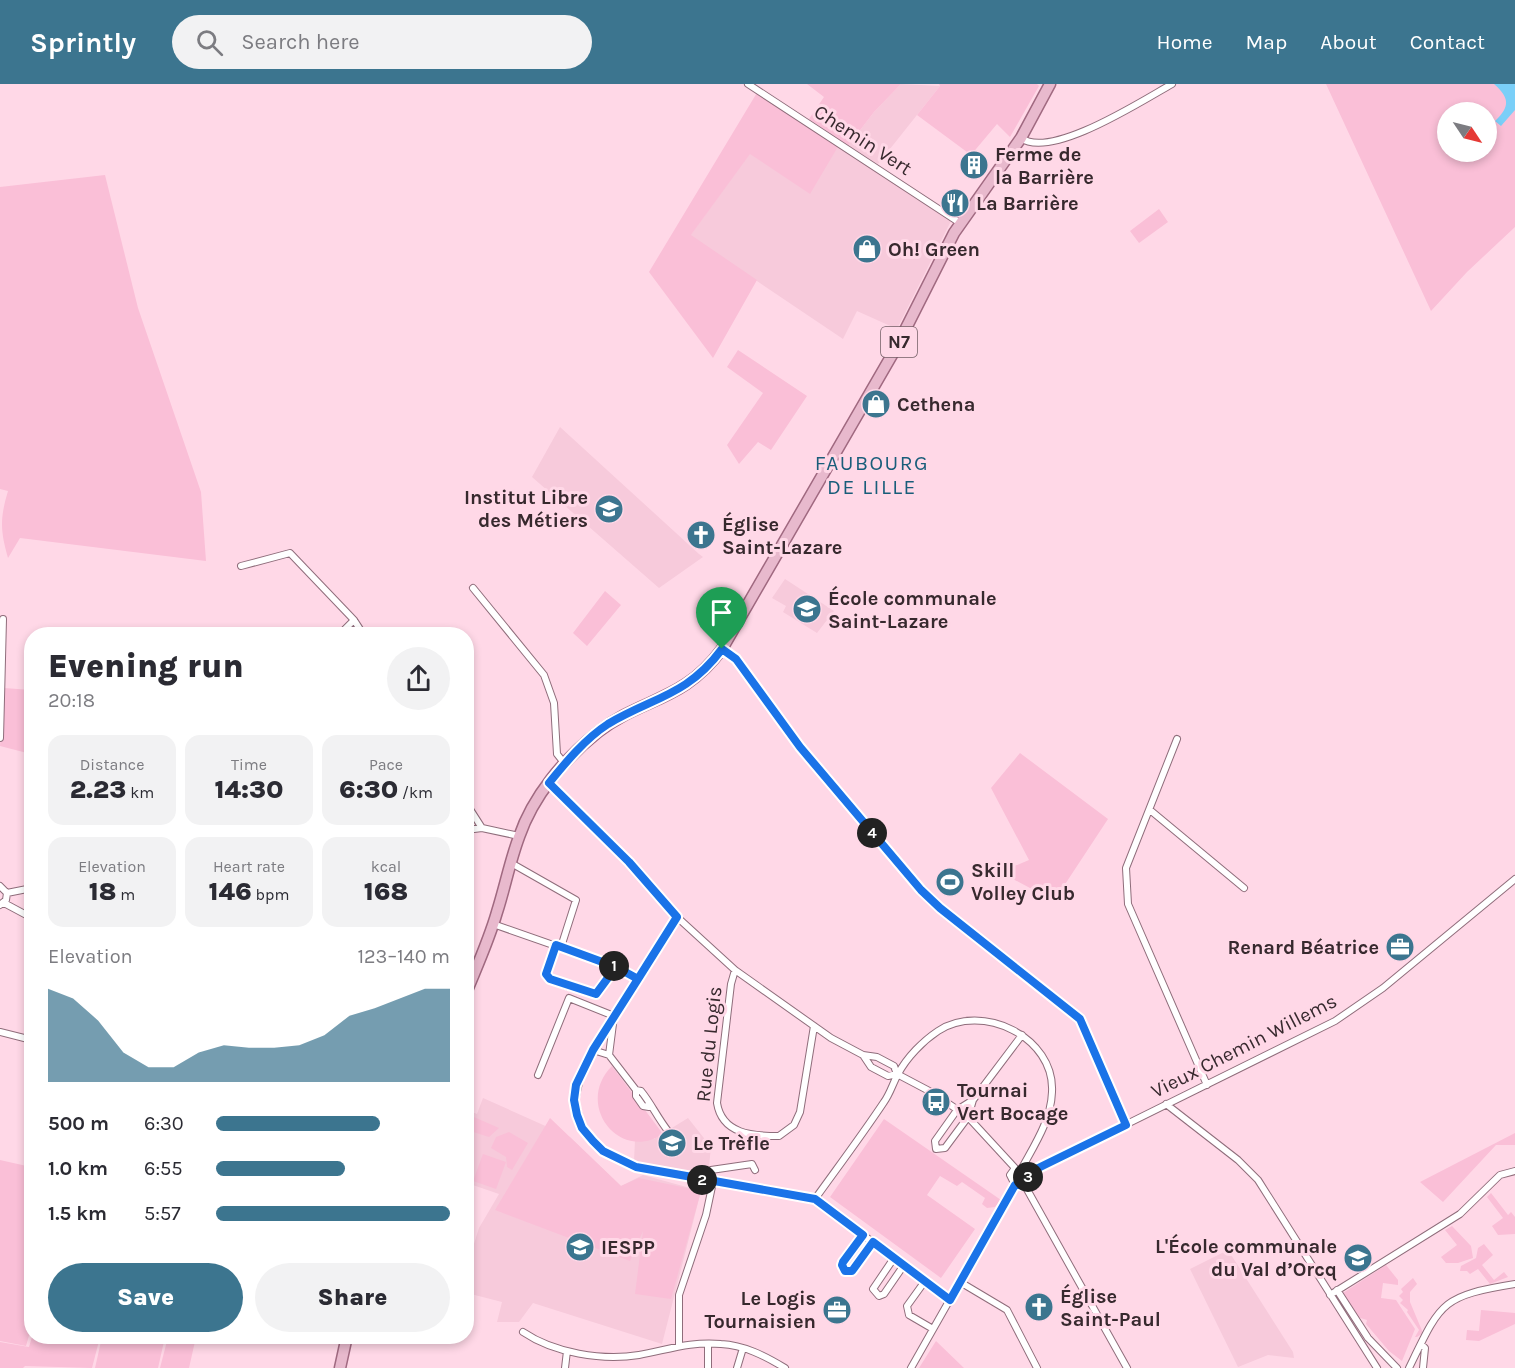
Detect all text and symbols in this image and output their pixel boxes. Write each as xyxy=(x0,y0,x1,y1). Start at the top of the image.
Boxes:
search box xyxy=(172,15,592,69)
text: Sprintly xyxy=(30,26,136,59)
icon: search xyxy=(193,26,226,59)
text: Search here xyxy=(241,29,360,55)
text: Home xyxy=(1157,30,1213,54)
text: Map xyxy=(1246,30,1287,54)
text: About xyxy=(1320,30,1377,54)
text: Contact xyxy=(1410,30,1485,54)
street label: Chemin Vert xyxy=(810,100,917,180)
north arrow xyxy=(1437,102,1497,162)
map controls xyxy=(1437,102,1497,162)
place label: Ferme de la Barrière xyxy=(995,143,1094,189)
building icon: Ferme de la Barrière xyxy=(958,149,990,181)
restaurant icon: La Barrière xyxy=(939,187,971,219)
place label: La Barrière xyxy=(976,192,1079,215)
shop icon: Oh! Green xyxy=(851,233,883,265)
place label: Oh! Green xyxy=(888,238,980,261)
road number: N7 xyxy=(881,327,917,357)
shop icon: Cethena xyxy=(860,388,892,420)
place label: Cethena xyxy=(897,393,975,416)
district label: FAUBOURG DE LILLE xyxy=(815,451,929,499)
place label: Institut Libre des Métiers xyxy=(464,486,588,532)
school or university icon: Institut Libre des Métiers xyxy=(593,493,625,525)
place label: Église Saint-Lazare xyxy=(722,511,842,559)
church icon: Église Saint-Lazare xyxy=(685,519,717,551)
place label: École communale Saint-Lazare xyxy=(828,585,997,633)
pin xyxy=(696,587,747,649)
school or university icon: École communale Saint-Lazare xyxy=(791,593,823,625)
icon: arrive xyxy=(705,596,738,629)
text: Evening run xyxy=(48,647,244,685)
button: share xyxy=(387,647,450,710)
text: 20:18 xyxy=(48,689,95,712)
text: Distance xyxy=(80,755,144,774)
text: Time xyxy=(231,755,267,774)
text: Pace xyxy=(369,755,403,774)
text: 2.23 xyxy=(70,774,126,805)
text: 14:30 xyxy=(214,774,284,805)
text: 6:30 xyxy=(339,774,398,805)
text: km xyxy=(126,783,154,802)
text: /km xyxy=(398,783,433,802)
pin: 4 xyxy=(857,818,887,848)
text: 4 xyxy=(867,823,877,842)
text: Elevation xyxy=(78,857,146,876)
text: Heart rate xyxy=(213,857,285,876)
text: kcal xyxy=(371,857,401,876)
place label: Skill Volley Club xyxy=(971,859,1075,905)
sports icon: Skill Volley Club xyxy=(934,866,966,898)
text: 18 xyxy=(89,876,116,907)
text: 146 xyxy=(209,876,252,907)
text: 168 xyxy=(364,876,408,907)
text: m xyxy=(116,885,135,904)
text: bpm xyxy=(252,885,289,904)
office icon: Renard Béatrice xyxy=(1384,931,1416,963)
place label: Renard Béatrice xyxy=(1227,936,1379,959)
text: Elevation xyxy=(48,945,133,968)
text: 123–140 m xyxy=(357,945,450,968)
pin: 1 xyxy=(599,951,629,981)
text: 1 xyxy=(611,956,617,975)
street label: Rue du Logis xyxy=(691,985,727,1103)
street label: Vieux Chemin Willems xyxy=(1147,989,1341,1103)
place label: Tournai Vert Bocage xyxy=(957,1079,1068,1125)
bus stop icon: Tournai Vert Bocage xyxy=(920,1086,952,1118)
text: 500 m xyxy=(48,1112,109,1135)
text: 6:30 xyxy=(144,1112,184,1135)
school or university icon: Le Trèfle xyxy=(656,1127,688,1159)
place label: Le Trèfle xyxy=(693,1132,770,1155)
text: 1.0 km xyxy=(48,1157,108,1180)
text: 6:55 xyxy=(144,1157,183,1180)
pin: 3 xyxy=(1013,1162,1043,1192)
pin: 2 xyxy=(687,1165,717,1195)
text: 3 xyxy=(1023,1167,1033,1186)
text: 2 xyxy=(697,1170,707,1189)
text: 1.5 km xyxy=(48,1202,107,1225)
text: 5:57 xyxy=(144,1202,181,1225)
school or university icon: IESPP xyxy=(564,1231,596,1263)
place label: L'École communale du Val d’Orcq xyxy=(1155,1233,1337,1281)
place label: IESPP xyxy=(601,1236,655,1259)
school or university icon: L'École communale du Val d’Orcq xyxy=(1342,1242,1374,1274)
button: Save xyxy=(48,1263,243,1332)
button: Share xyxy=(255,1263,450,1332)
place label: Église Saint-Paul xyxy=(1060,1283,1161,1331)
place label: Le Logis Tournaisien xyxy=(705,1287,816,1333)
church icon: Église Saint-Paul xyxy=(1023,1291,1055,1323)
office icon: Le Logis Tournaisien xyxy=(821,1294,853,1326)

